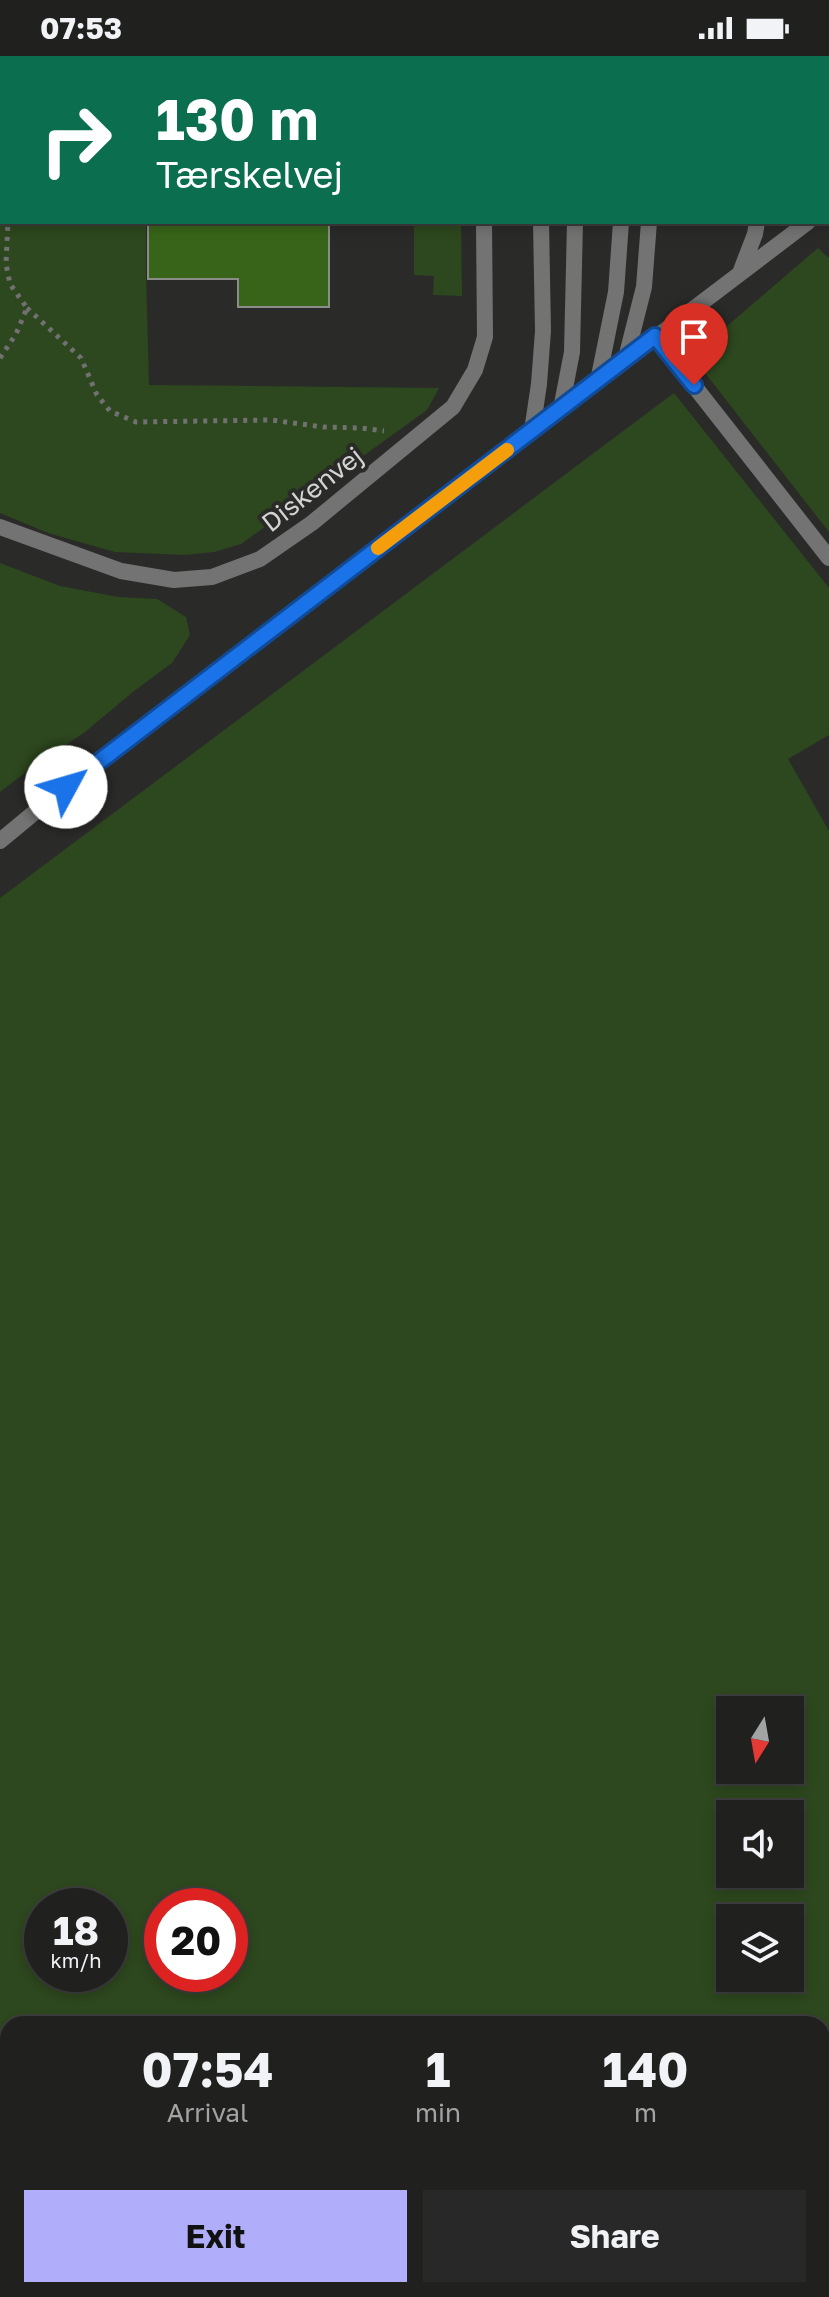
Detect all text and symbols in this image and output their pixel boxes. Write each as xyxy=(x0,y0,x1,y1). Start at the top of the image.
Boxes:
text: 07:53 xyxy=(40,10,122,46)
text: 130 m xyxy=(156,85,318,152)
icon: right xyxy=(24,88,128,192)
text: Tærskelvej xyxy=(156,153,343,196)
pin xyxy=(660,303,728,385)
icon: arrive xyxy=(672,315,716,359)
street label: Diskenvej xyxy=(255,440,369,538)
position arrow xyxy=(24,745,108,829)
north arrow xyxy=(716,1696,804,1784)
map controls xyxy=(716,1696,804,1992)
button: sound xyxy=(716,1800,804,1888)
speed limit sign: 20 xyxy=(144,1888,248,1992)
button: layers xyxy=(716,1904,804,1992)
text: 18 xyxy=(53,1906,99,1954)
text: km/h xyxy=(51,1948,101,1972)
text: 07:54 xyxy=(142,2040,274,2098)
text: 1 xyxy=(426,2040,450,2098)
text: 140 xyxy=(603,2040,688,2098)
text: Arrival xyxy=(167,2097,248,2128)
text: min xyxy=(415,2097,461,2128)
text: m xyxy=(634,2097,657,2128)
button: Exit xyxy=(24,2190,407,2282)
button: Share xyxy=(423,2190,806,2282)

